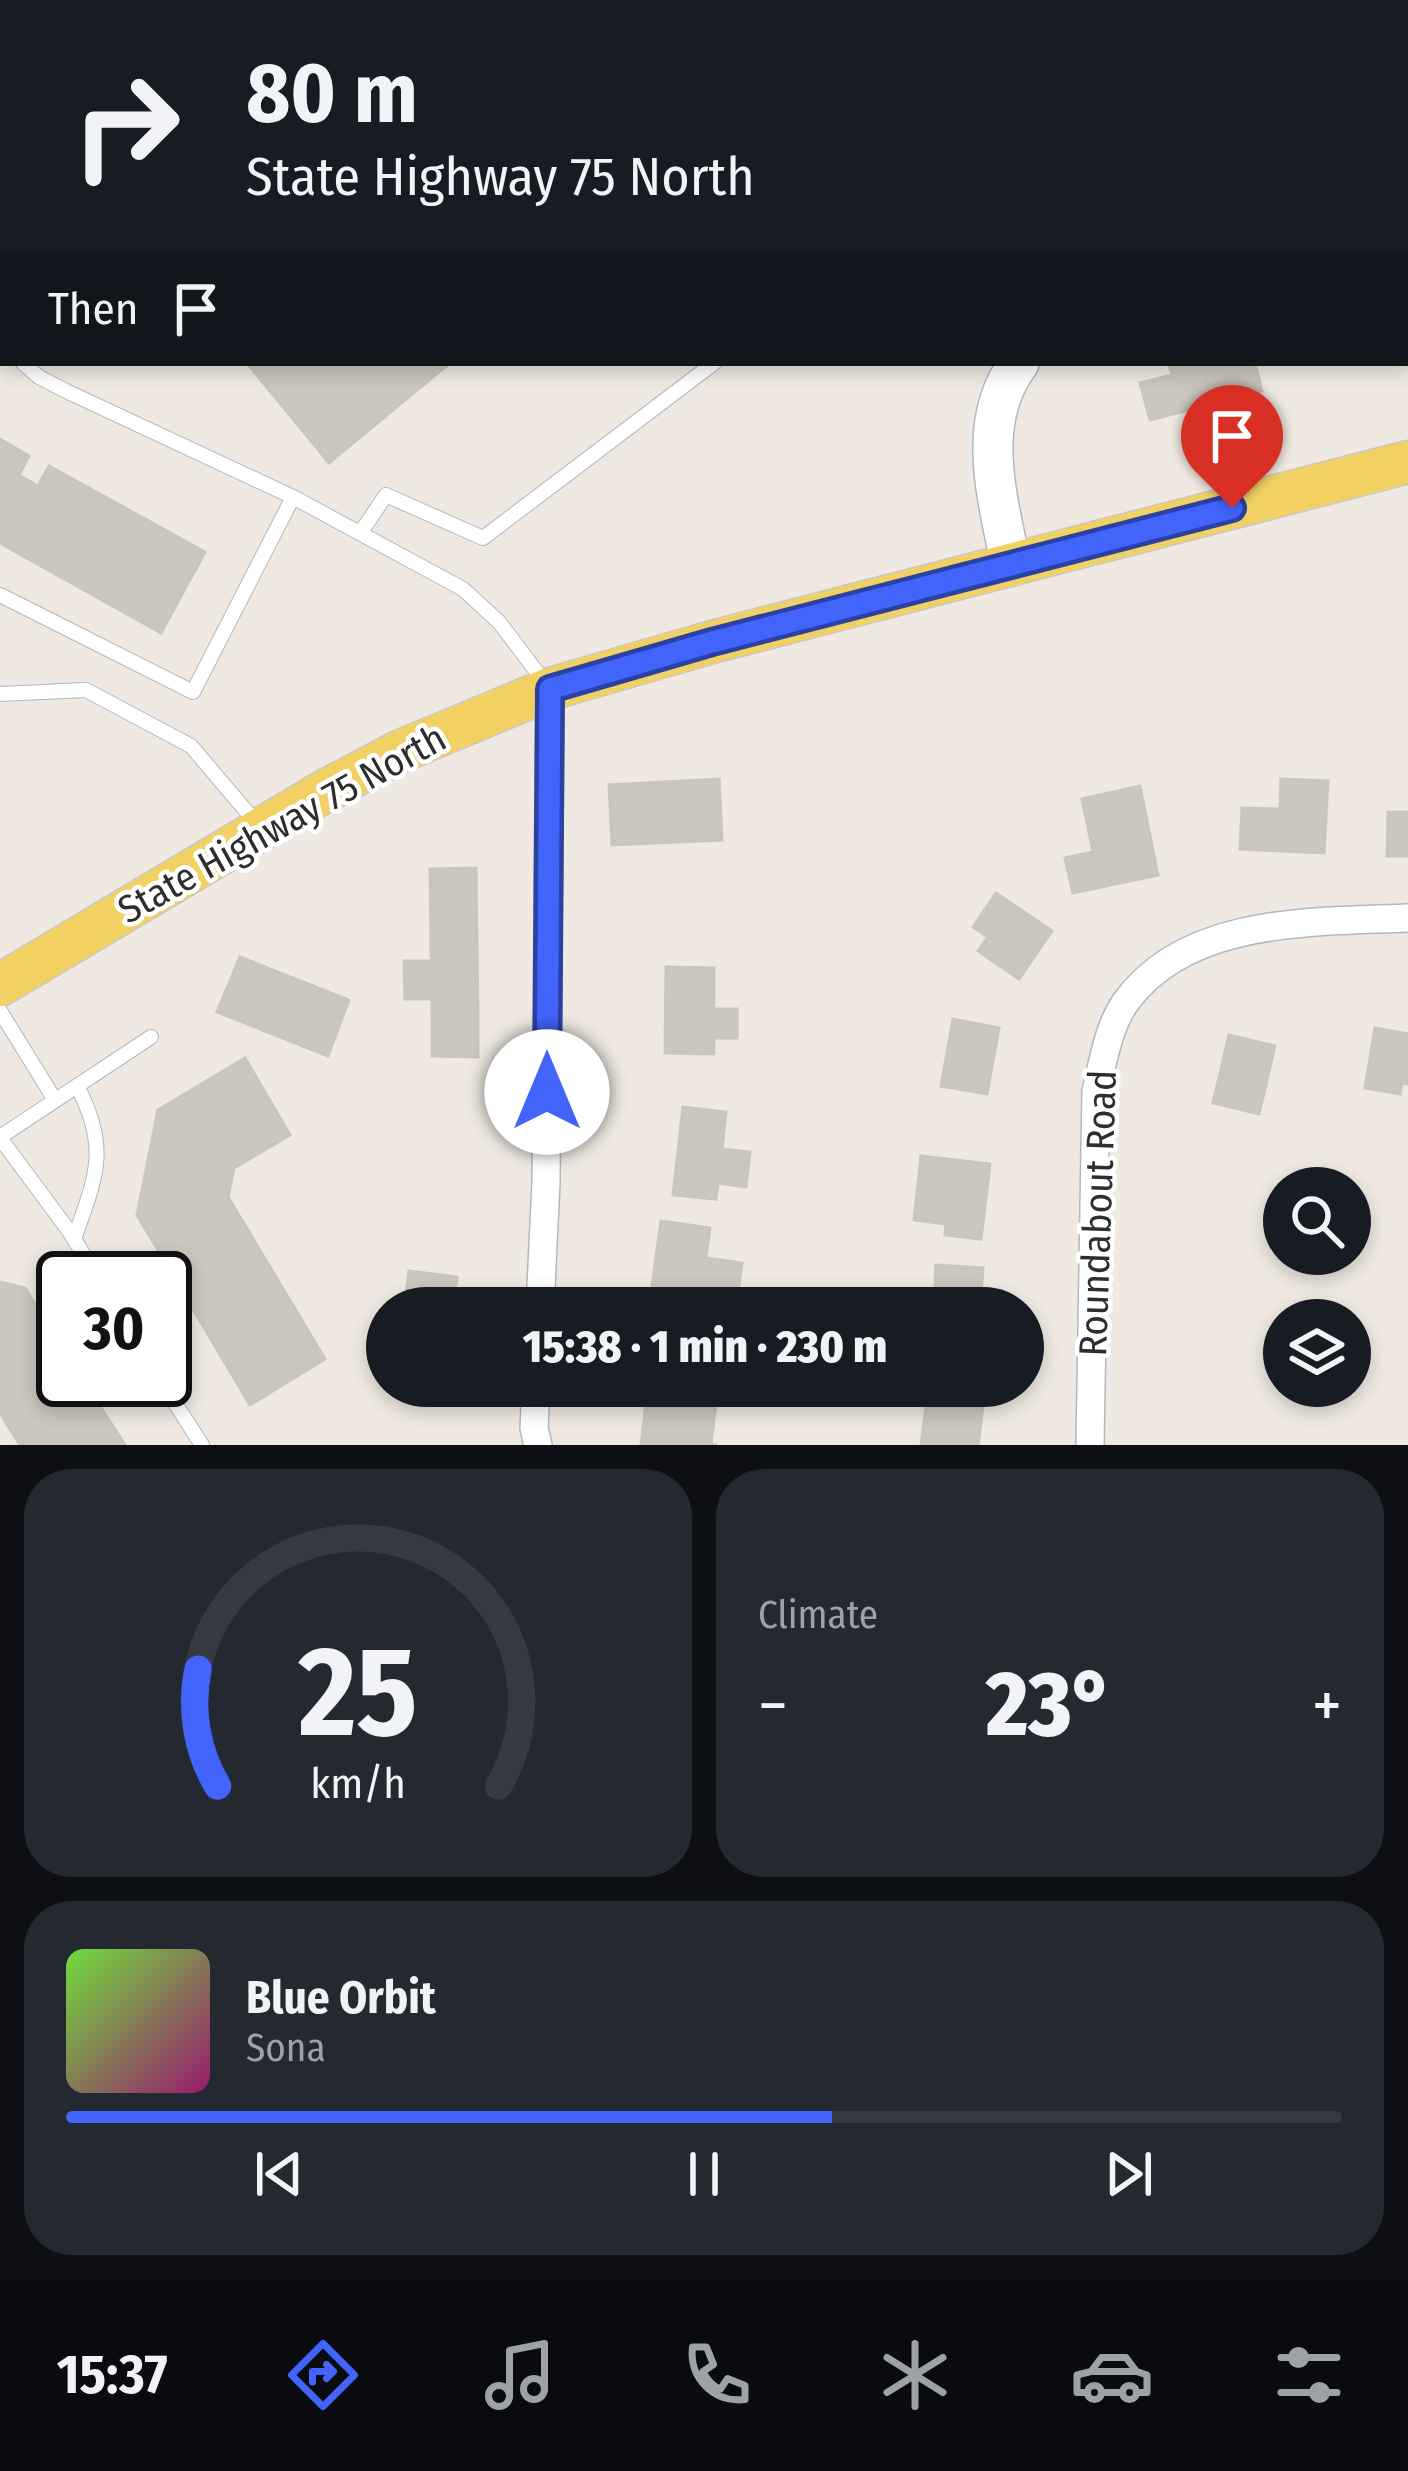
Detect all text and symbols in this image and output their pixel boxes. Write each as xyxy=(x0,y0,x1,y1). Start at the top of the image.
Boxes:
text: 80 m xyxy=(246,43,418,144)
icon: right xyxy=(48,48,204,204)
text: State Highway 75 North xyxy=(246,145,755,209)
icon: arrive xyxy=(163,276,229,342)
text: Then xyxy=(48,282,139,336)
pin xyxy=(1181,385,1283,508)
icon: arrive xyxy=(1199,403,1265,469)
street label: State Highway 75 North xyxy=(110,715,454,933)
position arrow xyxy=(484,1029,610,1155)
street label: Roundabout Road xyxy=(1070,1069,1126,1357)
map controls xyxy=(1263,1167,1371,1407)
button: search xyxy=(1263,1167,1371,1275)
speed limit sign: 30 xyxy=(36,1251,192,1407)
button: layers xyxy=(1263,1299,1371,1407)
text: 15:38 · 1 min · 230 m xyxy=(523,1320,887,1374)
text: Climate xyxy=(758,1592,878,1638)
text: 25 xyxy=(297,1618,418,1768)
text: 23° xyxy=(986,1651,1114,1759)
text: − xyxy=(758,1666,788,1745)
text: + xyxy=(1312,1666,1342,1745)
text: km/h xyxy=(310,1758,406,1809)
text: Blue Orbit xyxy=(246,1971,436,2025)
text: Sona xyxy=(246,2025,326,2071)
icon: previous xyxy=(246,2141,312,2207)
icon: pause xyxy=(671,2141,737,2207)
icon: next xyxy=(1096,2141,1162,2207)
icon: directions xyxy=(281,2333,365,2417)
icon: music xyxy=(478,2333,562,2417)
icon: phone xyxy=(675,2333,759,2417)
icon: climate xyxy=(873,2333,957,2417)
icon: car xyxy=(1070,2333,1154,2417)
icon: filters xyxy=(1267,2333,1351,2417)
text: 15:37 xyxy=(57,2343,168,2407)

